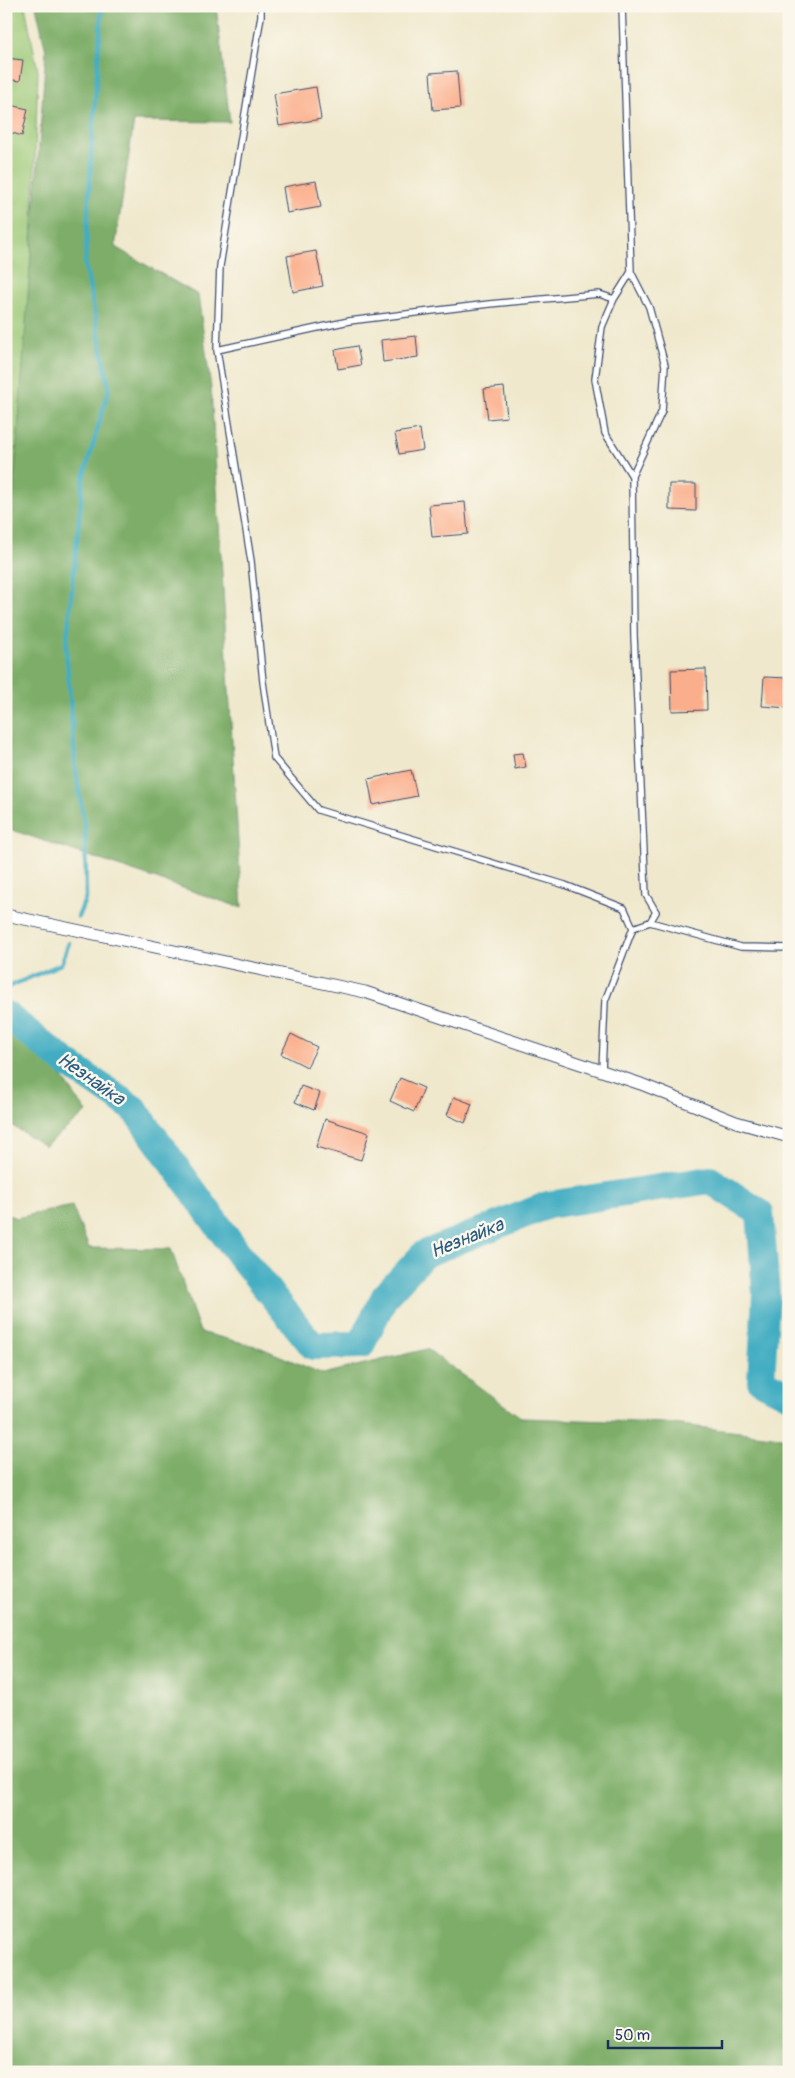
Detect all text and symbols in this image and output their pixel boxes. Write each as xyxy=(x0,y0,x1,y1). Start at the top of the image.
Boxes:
water label: Незнайка xyxy=(53,1047,130,1111)
water label: Незнайка xyxy=(427,1212,508,1263)
scale bar xyxy=(608,2018,721,2050)
text: 50 m xyxy=(615,2026,650,2045)

